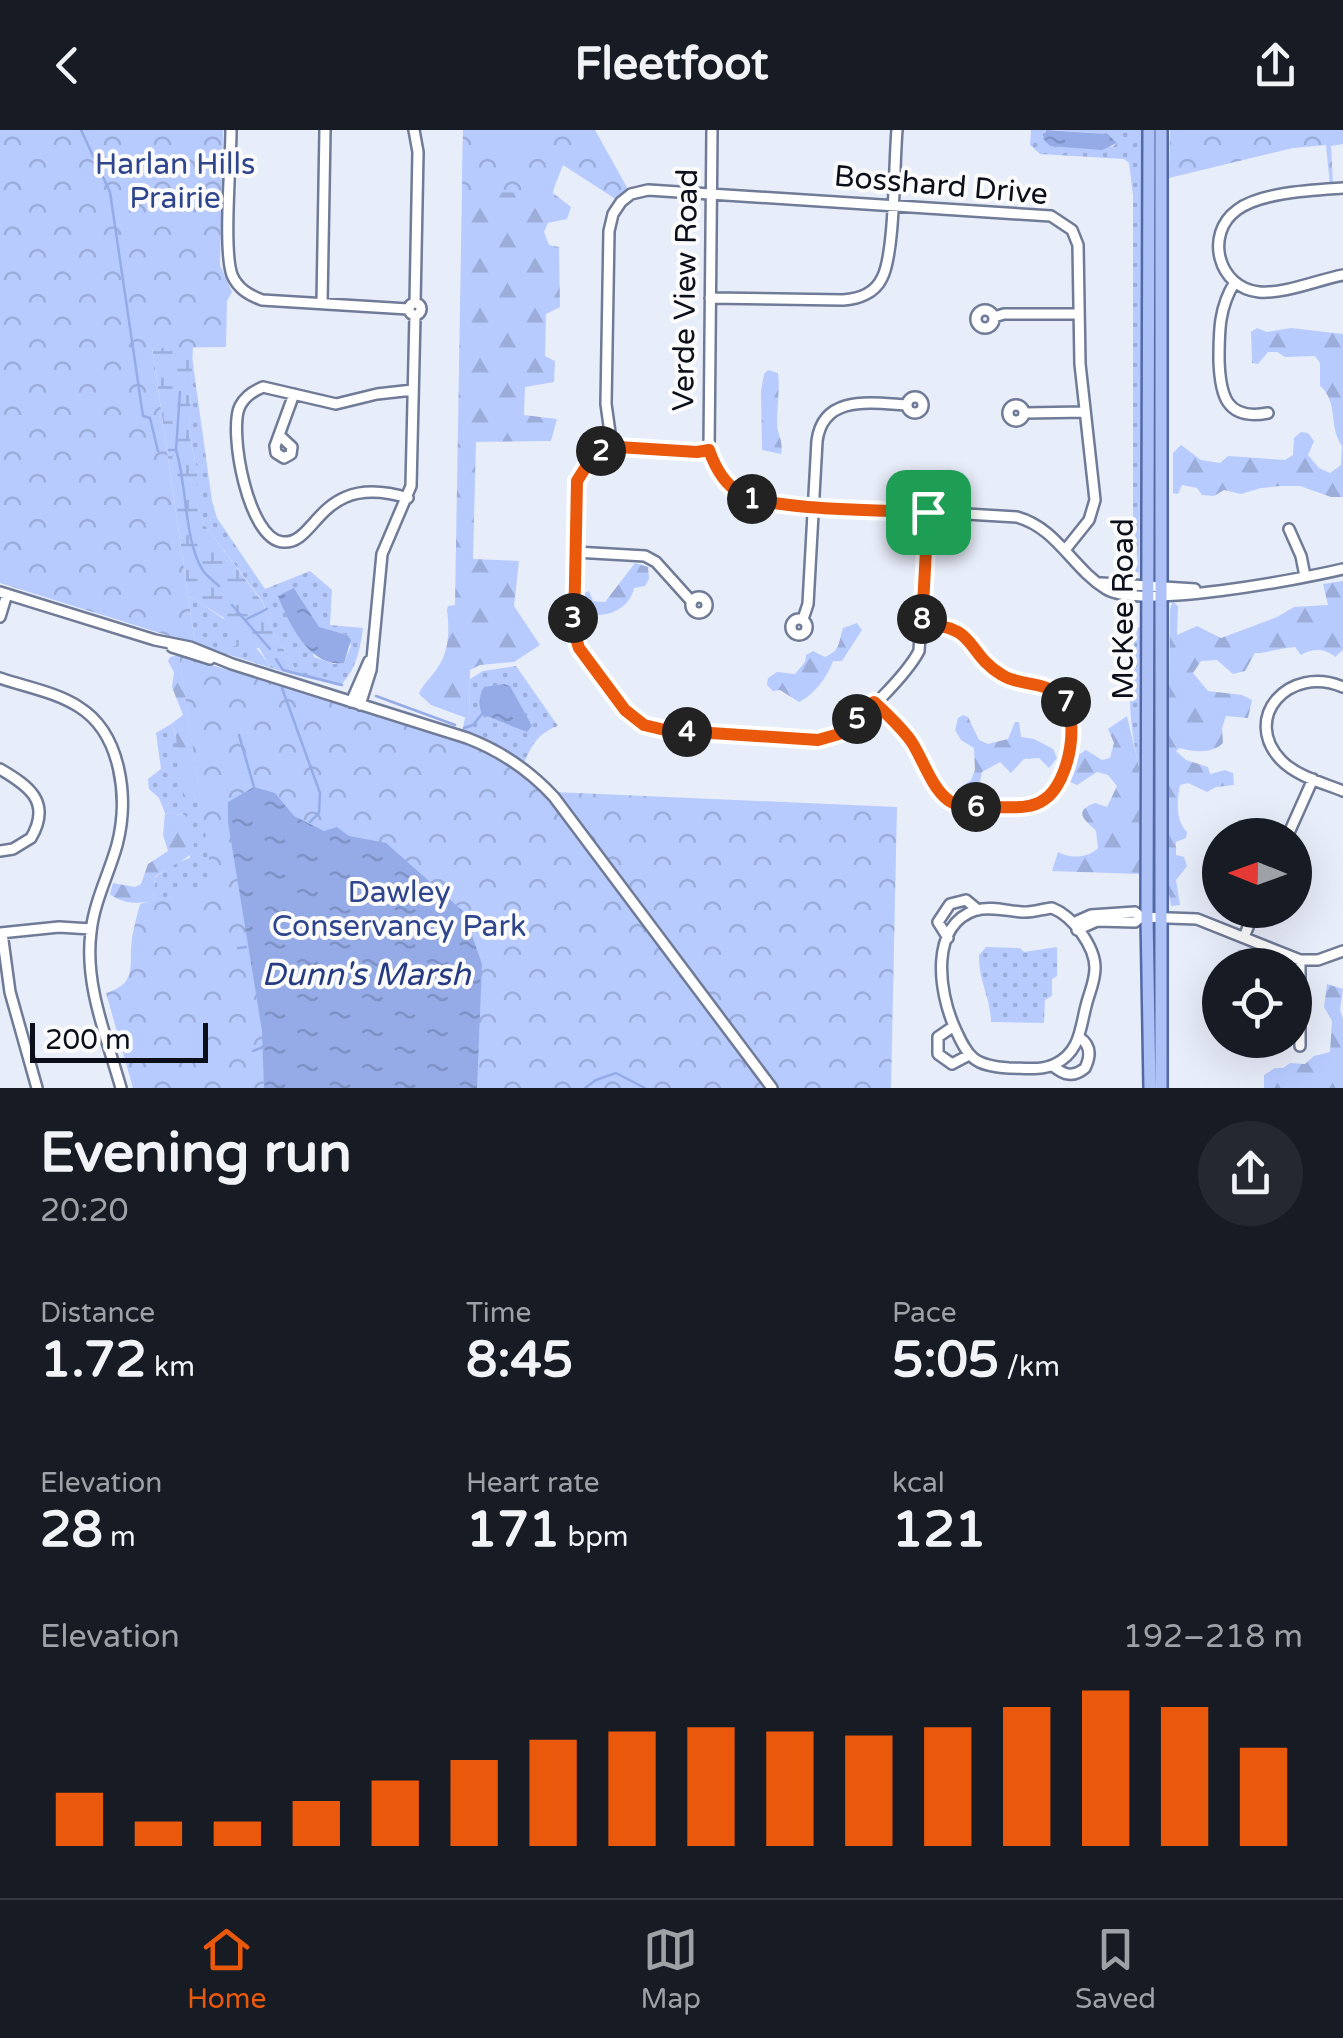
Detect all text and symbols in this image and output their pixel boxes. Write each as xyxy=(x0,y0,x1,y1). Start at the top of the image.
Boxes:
icon: back xyxy=(40,38,95,93)
text: Fleetfoot xyxy=(575,38,769,92)
icon: share xyxy=(1248,38,1303,93)
park label: Harlan Hills Prairie xyxy=(95,146,255,217)
street label: Bosshard Drive xyxy=(833,158,1049,213)
street label: Verde View Road xyxy=(665,168,706,412)
pin: 2 xyxy=(576,426,626,476)
text: 2 xyxy=(592,434,610,468)
pin xyxy=(886,470,971,555)
pin: 1 xyxy=(727,474,777,524)
text: 1 xyxy=(743,482,761,516)
icon: arrive xyxy=(901,485,956,540)
street label: McKee Road xyxy=(1105,518,1142,700)
pin: 3 xyxy=(548,593,598,643)
pin: 8 xyxy=(897,594,947,644)
text: 3 xyxy=(564,601,582,635)
text: 8 xyxy=(913,602,931,636)
pin: 7 xyxy=(1041,677,1091,727)
text: 7 xyxy=(1057,685,1075,719)
pin: 5 xyxy=(832,694,882,744)
text: 5 xyxy=(848,702,866,736)
pin: 4 xyxy=(662,707,712,757)
text: 4 xyxy=(678,715,696,749)
pin: 6 xyxy=(951,782,1001,832)
text: 6 xyxy=(967,790,985,824)
north arrow xyxy=(1202,818,1312,928)
map controls xyxy=(1202,818,1312,1058)
park label: Dawley Conservancy Park xyxy=(272,874,526,945)
button: locate xyxy=(1202,948,1312,1058)
water label: Dunn's Marsh xyxy=(261,956,472,994)
scale bar xyxy=(30,1018,208,1063)
text: 200 m xyxy=(45,1023,131,1057)
text: Evening run xyxy=(40,1121,352,1187)
button: share xyxy=(1198,1121,1303,1226)
text: 20:20 xyxy=(40,1192,129,1230)
text: Distance xyxy=(40,1296,155,1330)
text: Time xyxy=(466,1296,531,1330)
text: Pace xyxy=(892,1296,956,1330)
text: 1.72 xyxy=(40,1330,147,1390)
text: 8:45 xyxy=(466,1330,573,1390)
text: 5:05 xyxy=(892,1330,999,1390)
text: km xyxy=(147,1350,195,1384)
text: /km xyxy=(999,1350,1060,1384)
text: Elevation xyxy=(40,1466,162,1500)
text: Heart rate xyxy=(466,1466,600,1500)
text: kcal xyxy=(892,1466,945,1500)
text: 28 xyxy=(40,1500,103,1560)
text: 171 xyxy=(466,1500,560,1560)
text: 121 xyxy=(892,1500,986,1560)
text: m xyxy=(103,1520,136,1554)
text: bpm xyxy=(560,1520,629,1554)
text: Elevation xyxy=(40,1618,180,1656)
text: 192–218 m xyxy=(1123,1618,1303,1656)
tab: Home xyxy=(187,1922,266,2016)
tab: Map xyxy=(640,1922,701,2016)
tab: Saved xyxy=(1075,1922,1156,2016)

